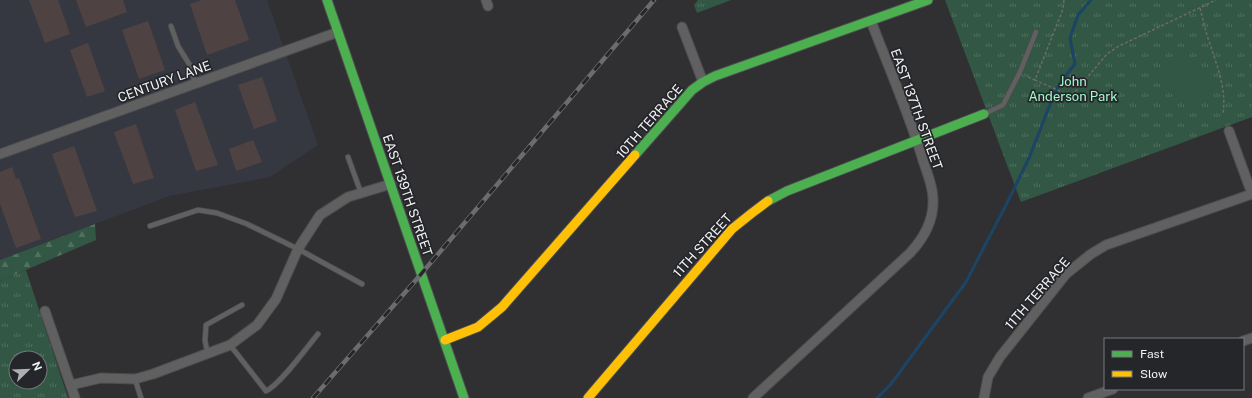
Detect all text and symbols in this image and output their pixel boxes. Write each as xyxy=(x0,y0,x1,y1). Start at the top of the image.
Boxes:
street label: EAST 137TH STREET xyxy=(888,47,945,172)
street label: CENTURY LANE xyxy=(116,58,213,105)
park label: John Anderson Park xyxy=(1028,74,1118,104)
street label: 10TH TERRACE xyxy=(613,81,686,161)
street label: EAST 139TH STREET xyxy=(380,132,436,258)
street label: 11TH STREET xyxy=(670,210,735,280)
street label: 11TH TERRACE xyxy=(1002,254,1073,332)
legend xyxy=(1104,338,1244,390)
text: Fast xyxy=(1140,347,1165,361)
north arrow xyxy=(8,350,48,390)
text: N xyxy=(30,360,44,372)
text: Slow xyxy=(1140,367,1168,381)

